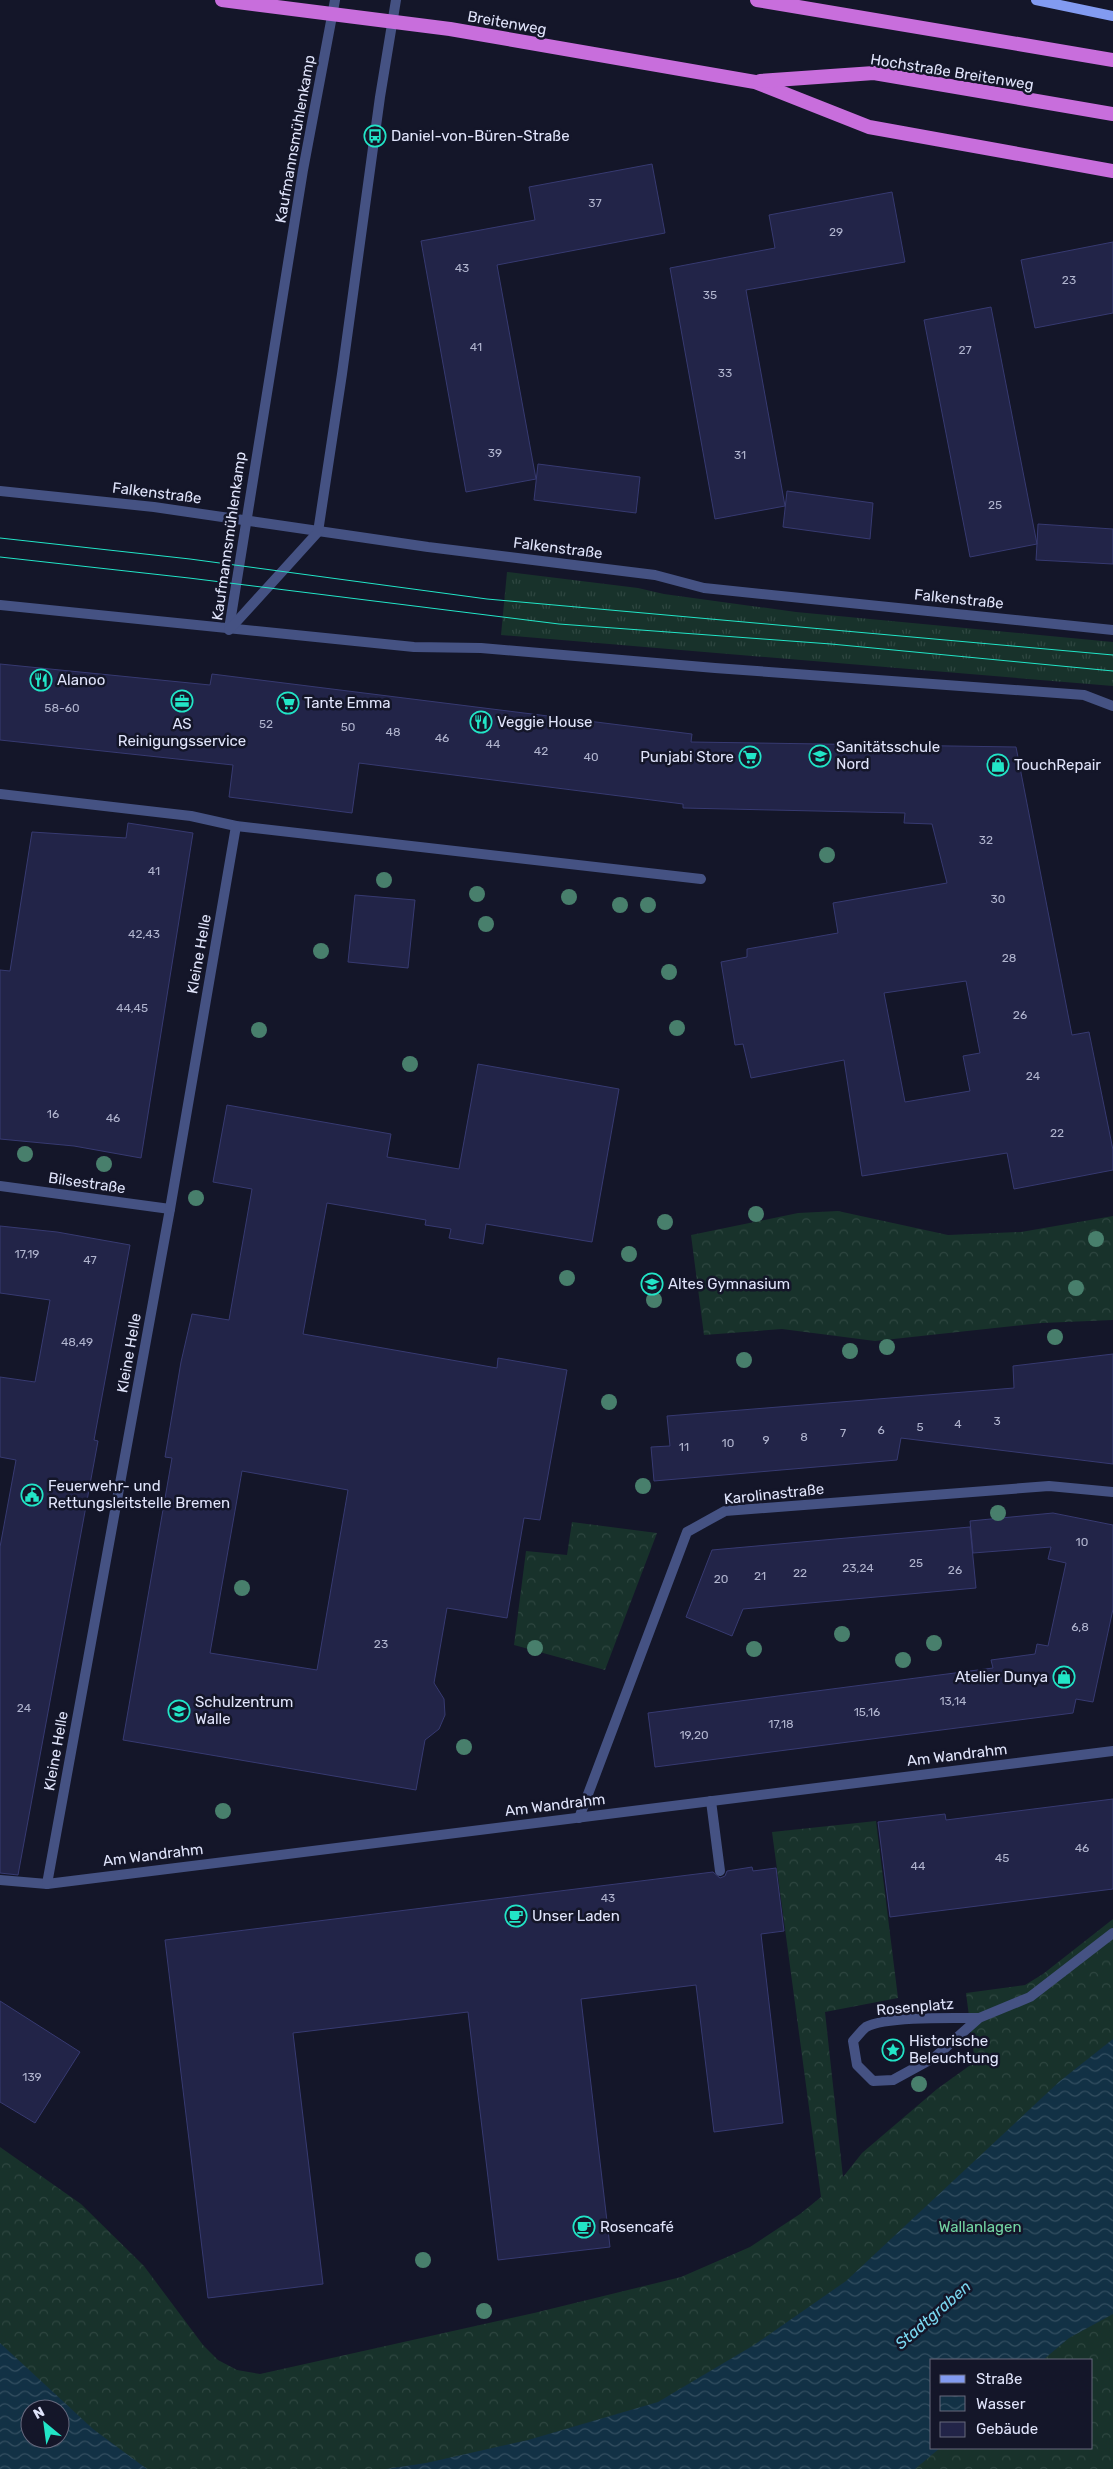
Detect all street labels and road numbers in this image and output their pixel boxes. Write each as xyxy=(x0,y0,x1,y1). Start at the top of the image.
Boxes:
street label: Breitenweg xyxy=(466,7,548,39)
street label: Hochstraße Breitenweg xyxy=(869,50,1035,94)
street label: Kaufmannsmühlenkamp xyxy=(271,54,319,224)
street label: Kaufmannsmühlenkamp xyxy=(208,450,250,622)
street label: Falkenstraße xyxy=(111,479,203,507)
street label: Falkenstraße xyxy=(512,534,604,562)
street label: Falkenstraße xyxy=(913,585,1005,613)
street label: Kleine Helle xyxy=(183,913,215,995)
street label: Bilsestraße xyxy=(47,1169,127,1197)
street label: Kleine Helle xyxy=(113,1312,145,1394)
street label: Karolinastraße xyxy=(723,1480,825,1508)
street label: Kleine Helle xyxy=(40,1710,72,1792)
street label: Am Wandrahm xyxy=(906,1740,1008,1770)
street label: Am Wandrahm xyxy=(504,1790,606,1820)
street label: Am Wandrahm xyxy=(102,1840,204,1870)
street label: Rosenplatz xyxy=(875,1995,955,2019)

